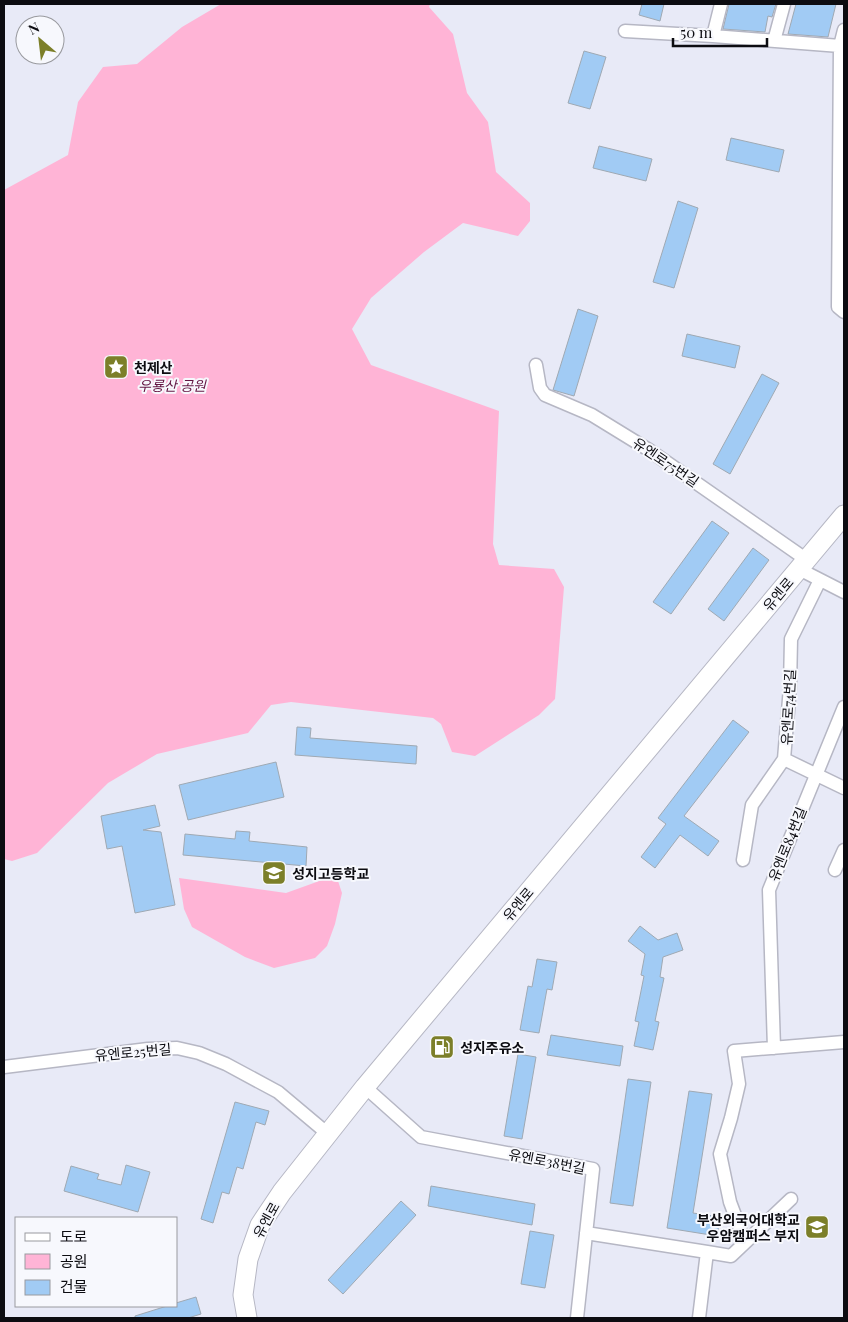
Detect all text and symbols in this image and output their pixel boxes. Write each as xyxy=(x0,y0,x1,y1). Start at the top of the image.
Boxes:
north arrow xyxy=(15,15,65,65)
scale bar xyxy=(673,15,767,47)
text: N xyxy=(25,17,43,39)
text: 50 m xyxy=(680,22,713,42)
place icon: 천제산 xyxy=(103,354,129,380)
place label: 천제산 xyxy=(134,358,173,377)
park label: 우룡산 공원 xyxy=(138,376,207,395)
street label: 유엔로75번길 xyxy=(629,433,703,491)
street label: 유엔로 xyxy=(758,573,798,615)
street label: 유엔로74번길 xyxy=(777,668,799,746)
street label: 유엔로84번길 xyxy=(763,804,811,884)
school or university icon: 성지고등학교 xyxy=(261,860,287,886)
place label: 성지고등학교 xyxy=(292,864,369,883)
street label: 유엔로 xyxy=(498,883,538,925)
fuel station icon: 성지주유소 xyxy=(429,1034,455,1060)
place label: 성지주유소 xyxy=(460,1038,525,1057)
street label: 유엔로25번길 xyxy=(94,1039,172,1065)
street label: 유엔로38번길 xyxy=(507,1144,587,1178)
street label: 유엔로 xyxy=(248,1198,284,1242)
place label: 부산외국어대학교 우암캠퍼스 부지 xyxy=(697,1210,800,1245)
school or university icon: 부산외국어대학교 우암캠퍼스 부지 xyxy=(804,1214,830,1240)
legend xyxy=(15,1217,178,1307)
text: 도로 xyxy=(60,1226,88,1246)
text: 공원 xyxy=(60,1251,88,1271)
text: 건물 xyxy=(60,1276,88,1296)

